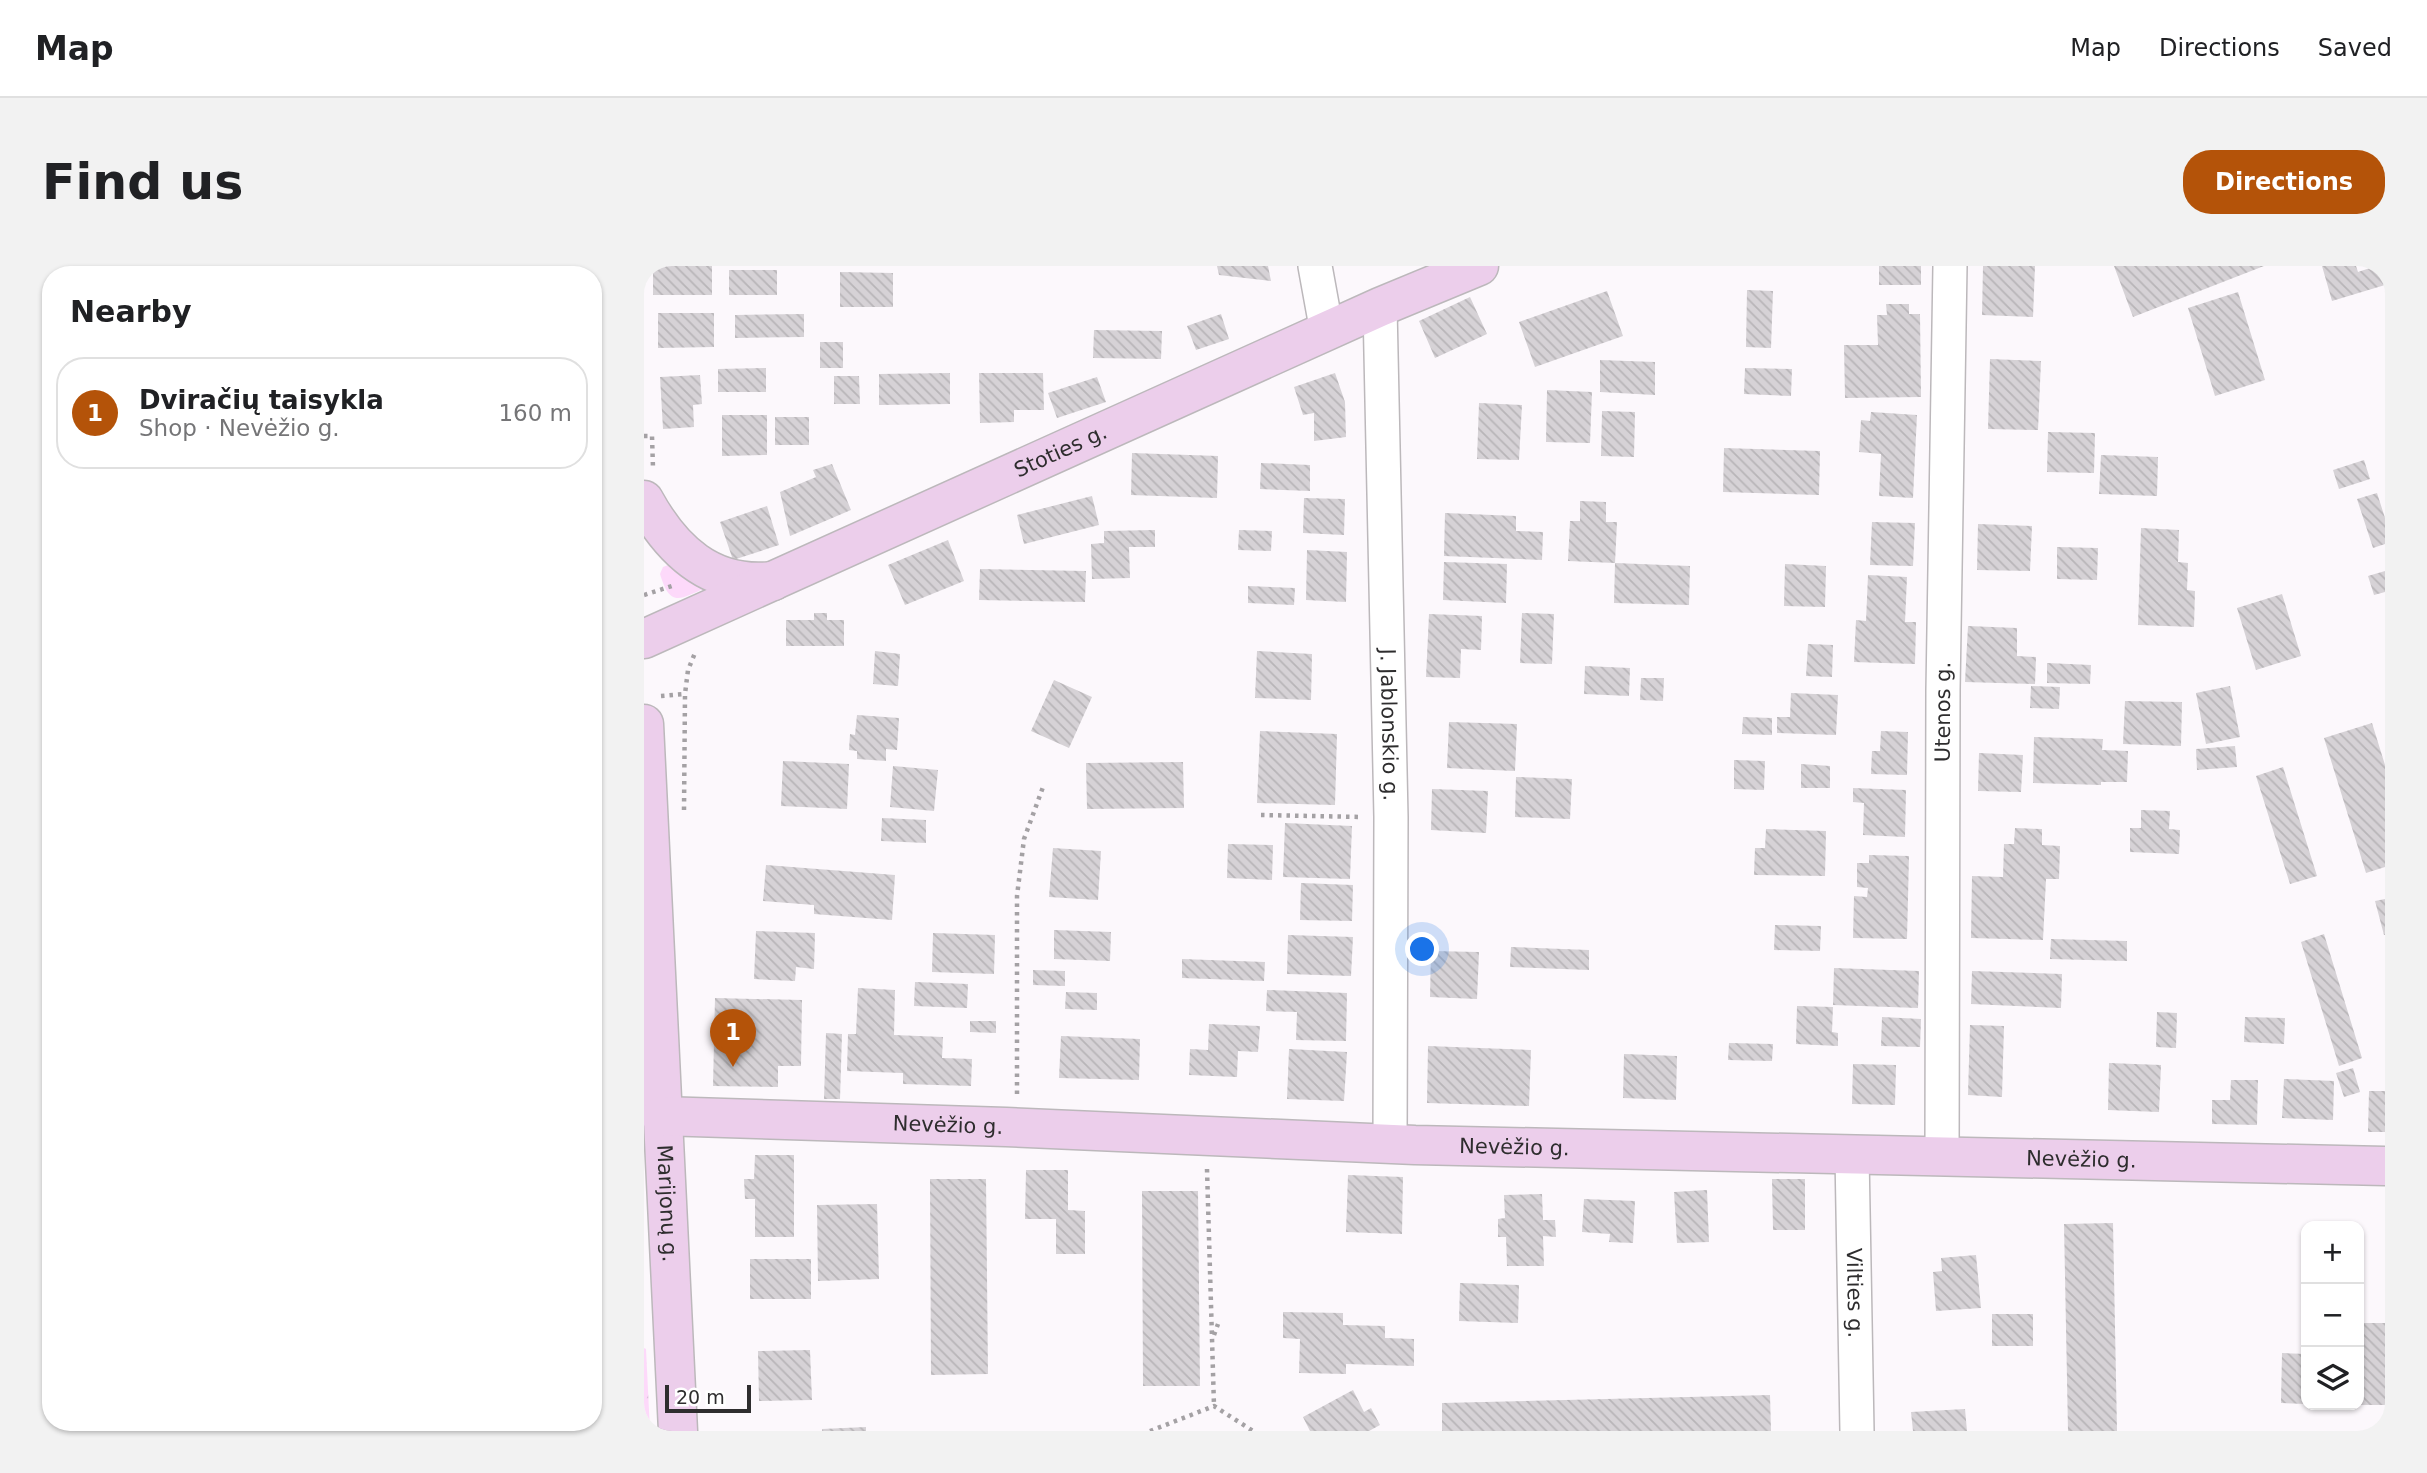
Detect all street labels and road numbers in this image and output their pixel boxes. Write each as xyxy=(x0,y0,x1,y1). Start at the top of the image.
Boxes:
street label: Stoties g. xyxy=(1010,420,1111,482)
street label: J. Jablonskio g. xyxy=(1375,646,1403,801)
street label: Utenos g. xyxy=(1931,662,1955,762)
street label: Nevėžio g. xyxy=(892,1111,1003,1139)
street label: Nevėžio g. xyxy=(1459,1134,1570,1160)
street label: Marijonų g. xyxy=(652,1144,682,1263)
street label: Nevėžio g. xyxy=(2026,1146,2137,1173)
street label: Vilties g. xyxy=(1842,1248,1867,1338)

